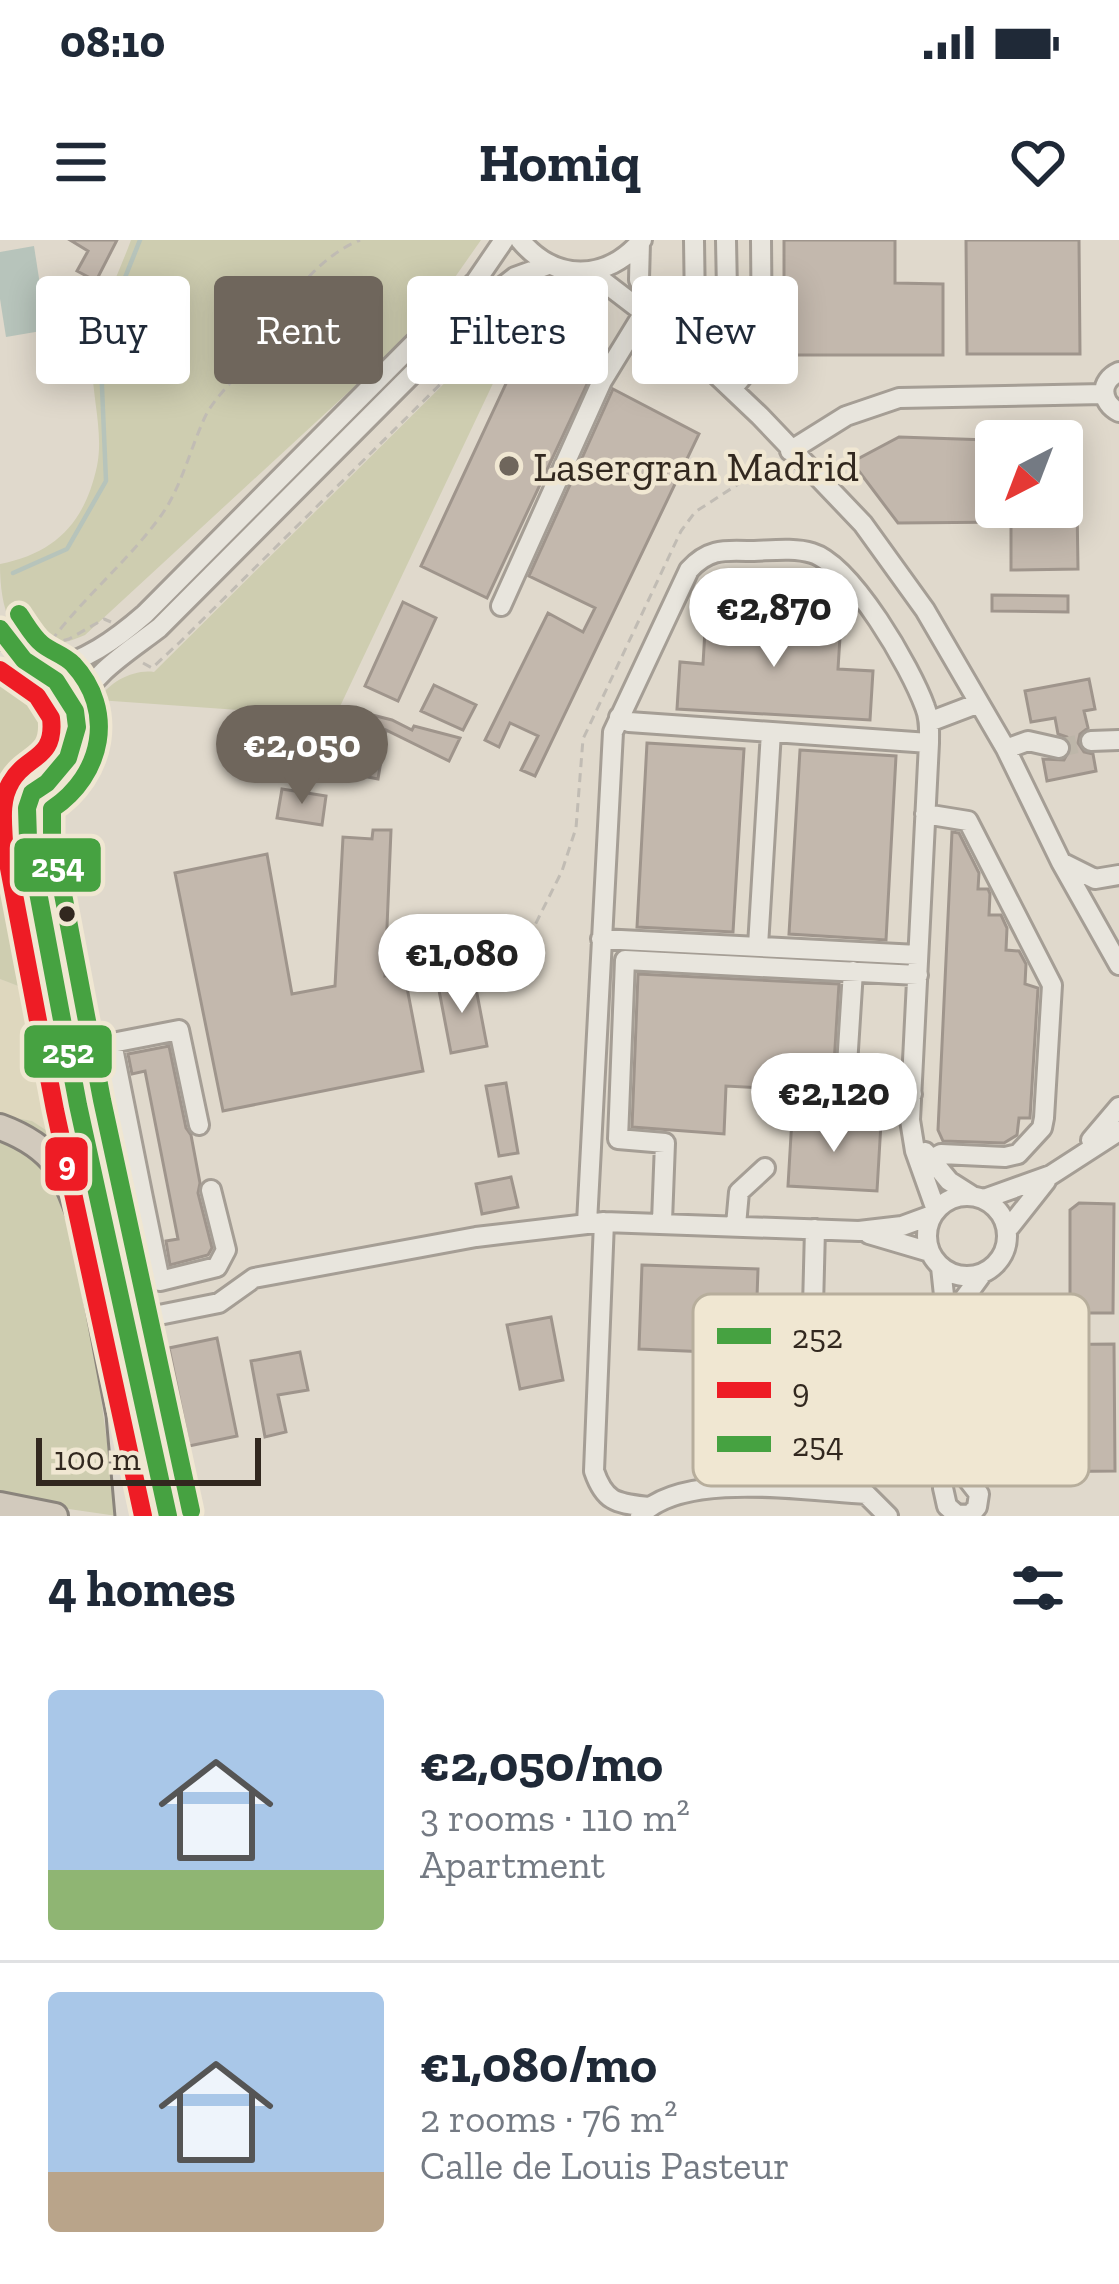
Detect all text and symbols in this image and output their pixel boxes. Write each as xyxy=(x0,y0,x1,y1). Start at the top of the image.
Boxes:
text: 08:10 xyxy=(60,15,165,69)
icon: menu xyxy=(48,129,114,195)
icon: heart xyxy=(1005,129,1071,195)
text: Homiq xyxy=(479,130,640,195)
chip: Buy xyxy=(36,276,190,384)
chip: Rent xyxy=(214,276,383,384)
chip: Filters xyxy=(407,276,608,384)
chip: New xyxy=(632,276,798,384)
north arrow xyxy=(975,420,1083,528)
map controls xyxy=(975,420,1083,528)
place label: Lasergran Madrid xyxy=(533,441,859,492)
marker: Lasergran Madrid xyxy=(496,453,522,479)
pin: €2,870 xyxy=(676,568,872,670)
text: €2,870 xyxy=(716,583,832,630)
pin: €2,050 xyxy=(204,705,400,807)
text: €2,050 xyxy=(243,720,361,767)
line badge: 254 xyxy=(12,836,103,894)
text: 254 xyxy=(31,846,85,885)
unlabelled marker xyxy=(56,903,78,925)
pin: €1,080 xyxy=(364,914,560,1016)
text: €1,080 xyxy=(405,929,519,976)
line badge: 252 xyxy=(22,1023,114,1080)
text: 252 xyxy=(42,1032,95,1071)
pin: €2,120 xyxy=(736,1053,932,1155)
text: €2,120 xyxy=(778,1068,890,1115)
line badge: 9 xyxy=(43,1135,90,1193)
text: 9 xyxy=(58,1144,76,1183)
legend xyxy=(693,1294,1089,1486)
text: 252 xyxy=(792,1317,843,1356)
text: 9 xyxy=(792,1371,810,1410)
text: 254 xyxy=(792,1425,844,1464)
scale bar xyxy=(36,1432,261,1485)
text: 100 m xyxy=(54,1439,141,1478)
icon: filters xyxy=(1005,1555,1071,1621)
text: 4 homes xyxy=(48,1558,236,1619)
text: €2,050/mo xyxy=(420,1733,663,1794)
icon: home xyxy=(144,1738,288,1882)
text: 3 rooms · 110 m² xyxy=(420,1794,690,1841)
text: Apartment xyxy=(420,1841,605,1888)
text: €1,080/mo xyxy=(420,2034,657,2095)
icon: home xyxy=(144,2040,288,2184)
text: 2 rooms · 76 m² xyxy=(420,2095,677,2142)
text: Calle de Louis Pasteur xyxy=(420,2142,790,2189)

